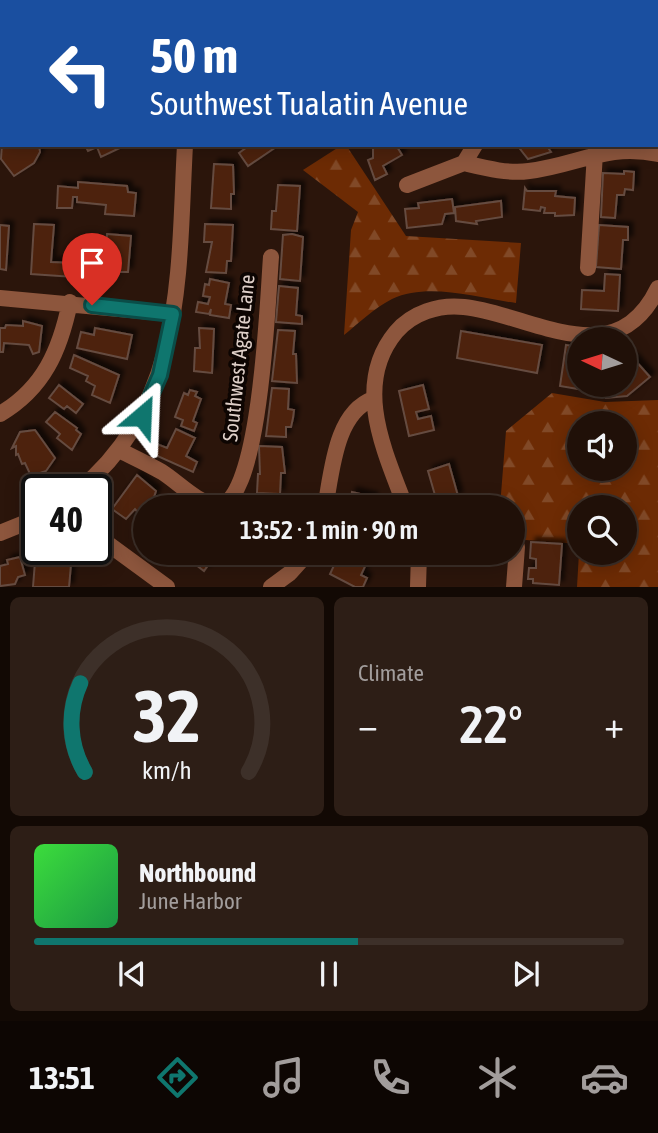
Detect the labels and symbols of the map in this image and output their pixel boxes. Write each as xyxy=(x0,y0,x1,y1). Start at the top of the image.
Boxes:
pin xyxy=(62,233,122,305)
street label: Southwest Agate Lane xyxy=(217,273,259,443)
north arrow xyxy=(567,327,637,397)
position arrow xyxy=(105,379,179,453)
speed limit sign: 40 xyxy=(21,474,112,565)

